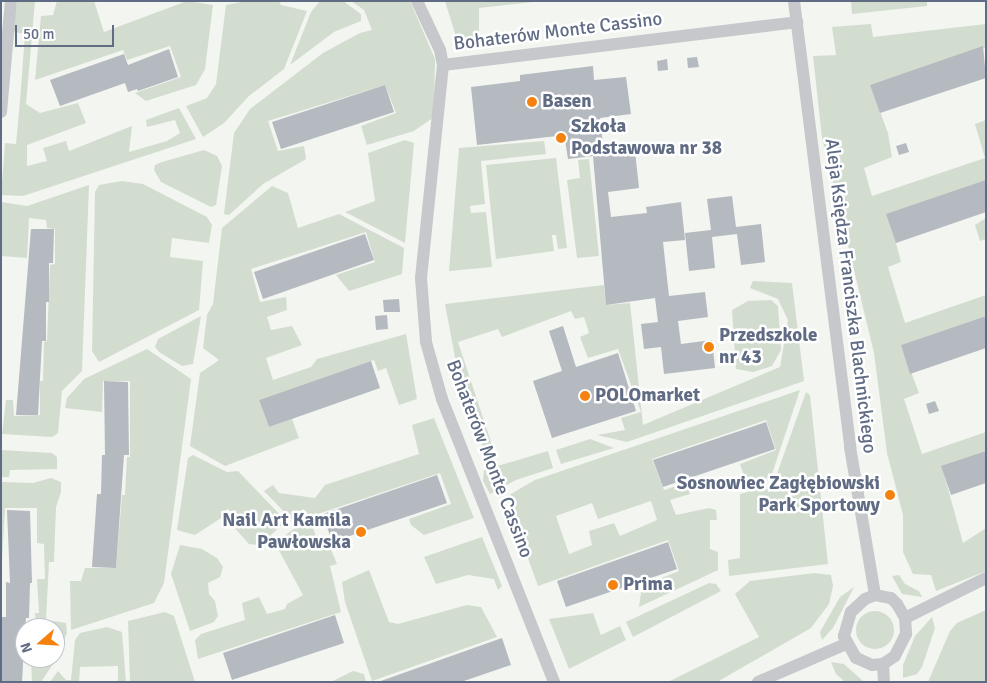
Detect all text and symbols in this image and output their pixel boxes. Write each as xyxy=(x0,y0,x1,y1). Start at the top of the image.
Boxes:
street label: Bohaterów Monte Cassino xyxy=(452,8,664,56)
scale bar xyxy=(18,15,116,47)
text: 50 m xyxy=(23,25,54,43)
place label: Basen xyxy=(542,91,592,113)
marker: Basen xyxy=(526,96,538,108)
place label: Szkoła Podstawowa nr 38 xyxy=(571,116,722,160)
marker: Szkoła Podstawowa nr 38 xyxy=(555,132,567,144)
street label: Aleja Księdza Franciszka Blachnickiego xyxy=(819,137,881,455)
place label: Przedszkole nr 43 xyxy=(719,325,817,369)
marker: Przedszkole nr 43 xyxy=(703,341,715,353)
street label: Bohaterów Monte Cassino xyxy=(441,357,537,561)
place label: POLOmarket xyxy=(595,385,700,407)
marker: POLOmarket xyxy=(579,390,591,402)
place label: Sosnowiec Zagłębiowski Park Sportowy xyxy=(677,473,880,517)
marker: Sosnowiec Zagłębiowski Park Sportowy xyxy=(884,489,896,501)
place label: Nail Art Kamila Pawłowska xyxy=(222,510,351,554)
marker: Nail Art Kamila Pawłowska xyxy=(355,526,367,538)
place label: Prima xyxy=(623,574,673,596)
marker: Prima xyxy=(607,579,619,591)
north arrow xyxy=(15,618,65,668)
text: N xyxy=(17,640,36,655)

